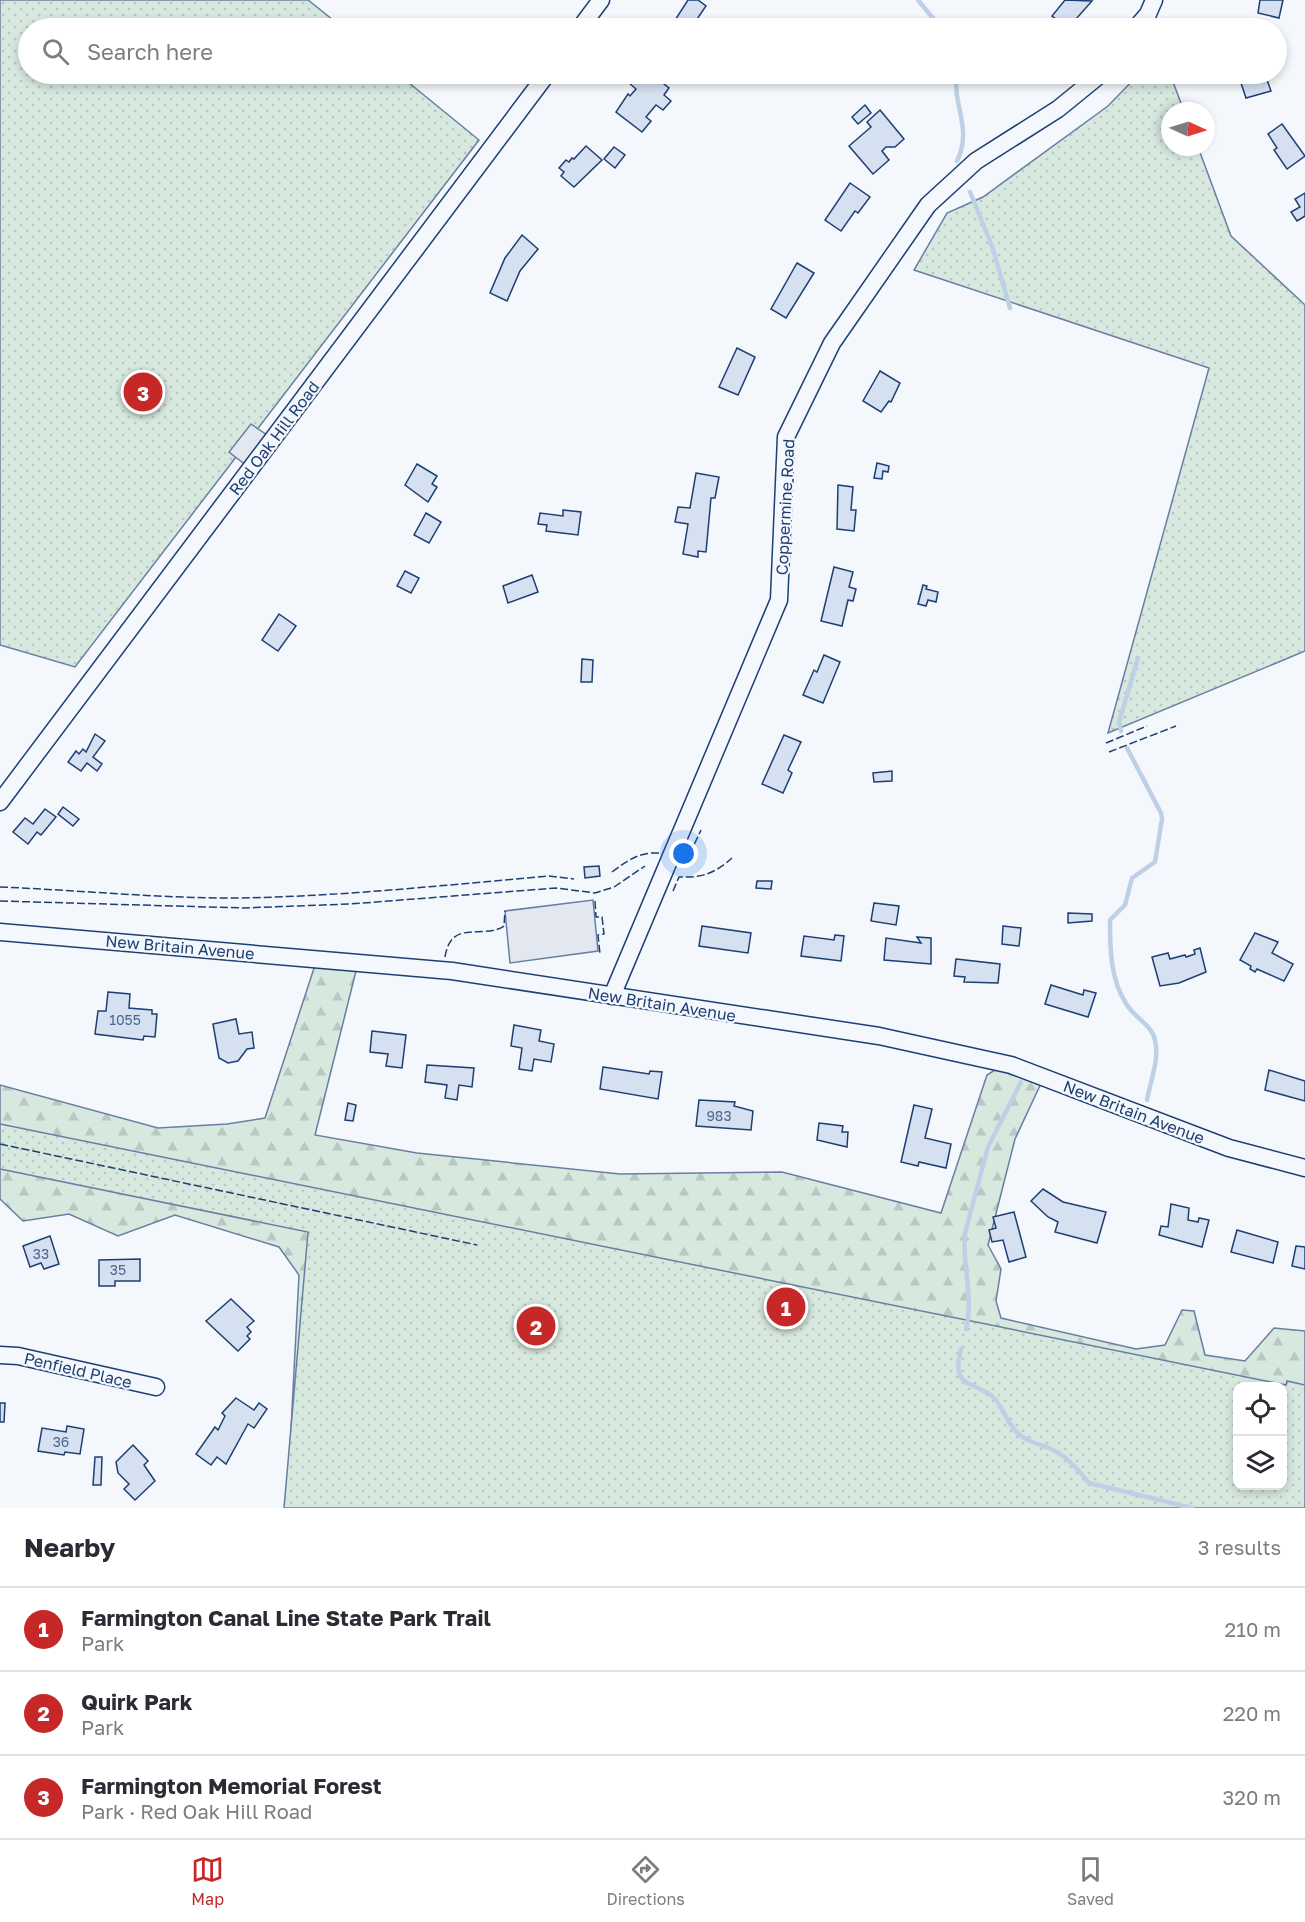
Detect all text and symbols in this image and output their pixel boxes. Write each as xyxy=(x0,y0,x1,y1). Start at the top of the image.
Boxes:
search box xyxy=(18,18,1287,84)
icon: search xyxy=(39,35,72,68)
text: Search here xyxy=(87,38,213,65)
north arrow xyxy=(1161,102,1215,156)
pin: 3 xyxy=(124,370,162,414)
street label: Red Oak Hill Road xyxy=(225,377,323,499)
street label: Coppermine Road xyxy=(771,438,799,576)
your location xyxy=(669,839,698,868)
street label: New Britain Avenue xyxy=(105,931,255,963)
street label: New Britain Avenue xyxy=(587,982,737,1026)
house number: 1055 xyxy=(109,1011,141,1028)
street label: New Britain Avenue xyxy=(1061,1076,1207,1148)
house number: 983 xyxy=(706,1107,732,1124)
house number: 33 xyxy=(33,1245,49,1262)
house number: 35 xyxy=(110,1261,126,1278)
pin: 1 xyxy=(766,1284,806,1330)
pin: 2 xyxy=(516,1304,556,1348)
street label: Penfield Place xyxy=(22,1348,134,1392)
map controls xyxy=(1233,1382,1287,1490)
button: locate xyxy=(1233,1382,1287,1436)
house number: 36 xyxy=(53,1433,69,1450)
button: layers xyxy=(1233,1436,1287,1490)
text: Nearby xyxy=(24,1532,115,1563)
text: 3 results xyxy=(1198,1535,1281,1559)
text: Farmington Canal Line State Park Trail xyxy=(81,1604,491,1631)
text: 1 xyxy=(38,1617,49,1641)
text: 210 m xyxy=(1225,1617,1281,1641)
text: Park xyxy=(81,1631,124,1655)
text: Quirk Park xyxy=(81,1688,192,1715)
text: 2 xyxy=(37,1701,50,1725)
text: 220 m xyxy=(1223,1701,1281,1725)
text: Park xyxy=(81,1715,124,1739)
text: Farmington Memorial Forest xyxy=(81,1772,381,1799)
text: 3 xyxy=(37,1785,50,1809)
text: 320 m xyxy=(1223,1785,1281,1809)
text: Park · Red Oak Hill Road xyxy=(81,1799,312,1823)
tab: Map xyxy=(191,1853,224,1909)
tab: Directions xyxy=(607,1853,685,1909)
tab: Saved xyxy=(1067,1853,1114,1909)

